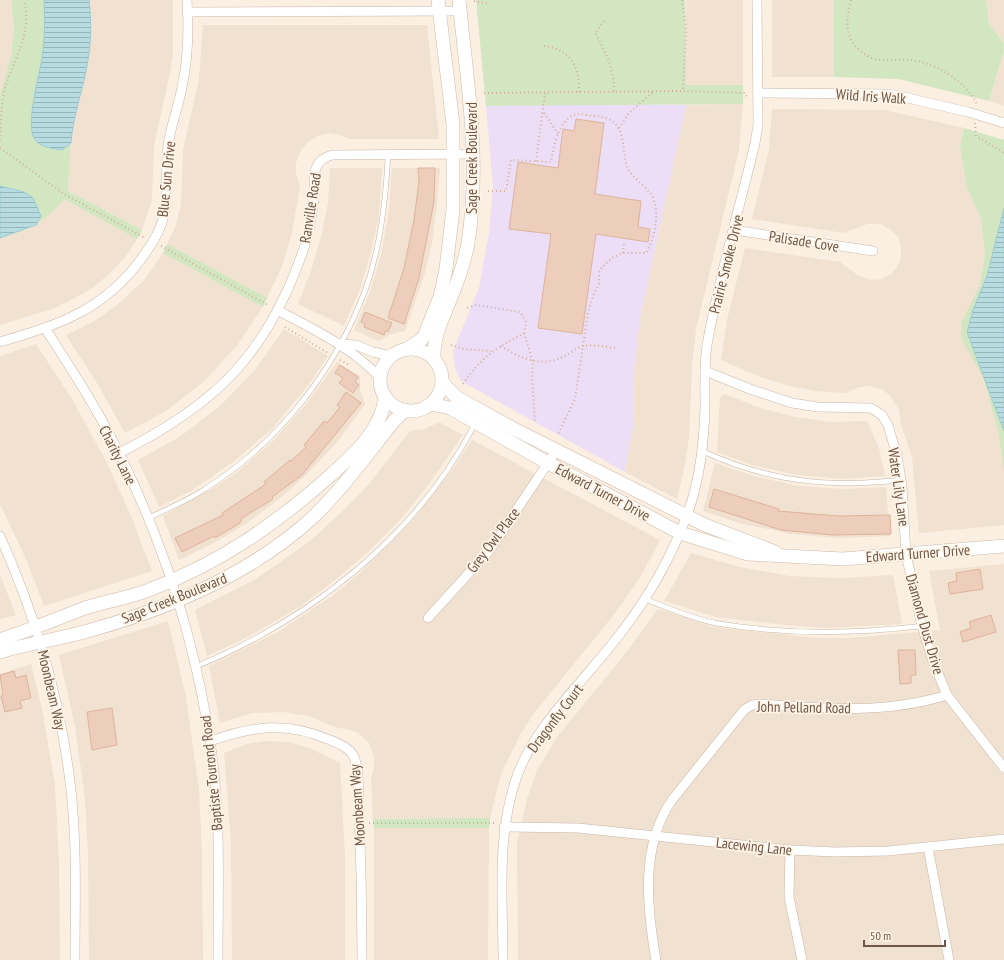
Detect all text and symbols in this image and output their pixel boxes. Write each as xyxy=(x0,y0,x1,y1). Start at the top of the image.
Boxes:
street label: Wild Iris Walk xyxy=(835,84,907,108)
street label: Sage Creek Boulevard xyxy=(462,102,481,214)
street label: Blue Sun Drive xyxy=(153,140,179,218)
street label: Ranville Road xyxy=(295,172,325,244)
street label: Prairie Smoke Drive xyxy=(705,212,747,316)
street label: Palisade Cove xyxy=(768,226,840,256)
street label: Charity Lane xyxy=(95,422,141,488)
street label: Water Lily Lane xyxy=(884,446,914,528)
street label: Edward Turner Drive xyxy=(552,459,654,525)
street label: Grey Owl Place xyxy=(462,503,524,577)
street label: Edward Turner Drive xyxy=(865,540,971,566)
street label: Sage Creek Boulevard xyxy=(119,568,229,628)
street label: Diamond Dust Drive xyxy=(902,572,948,676)
street label: Moonbeam Way xyxy=(34,648,71,732)
street label: Dragonfly Court xyxy=(523,680,587,756)
street label: John Pelland Road xyxy=(756,697,851,717)
street label: Baptiste Tourond Road xyxy=(196,715,226,831)
street label: Moonbeam Way xyxy=(345,763,369,846)
street label: Lacewing Lane xyxy=(715,833,793,859)
scale bar xyxy=(864,922,945,948)
text: 50 m xyxy=(870,928,891,943)

